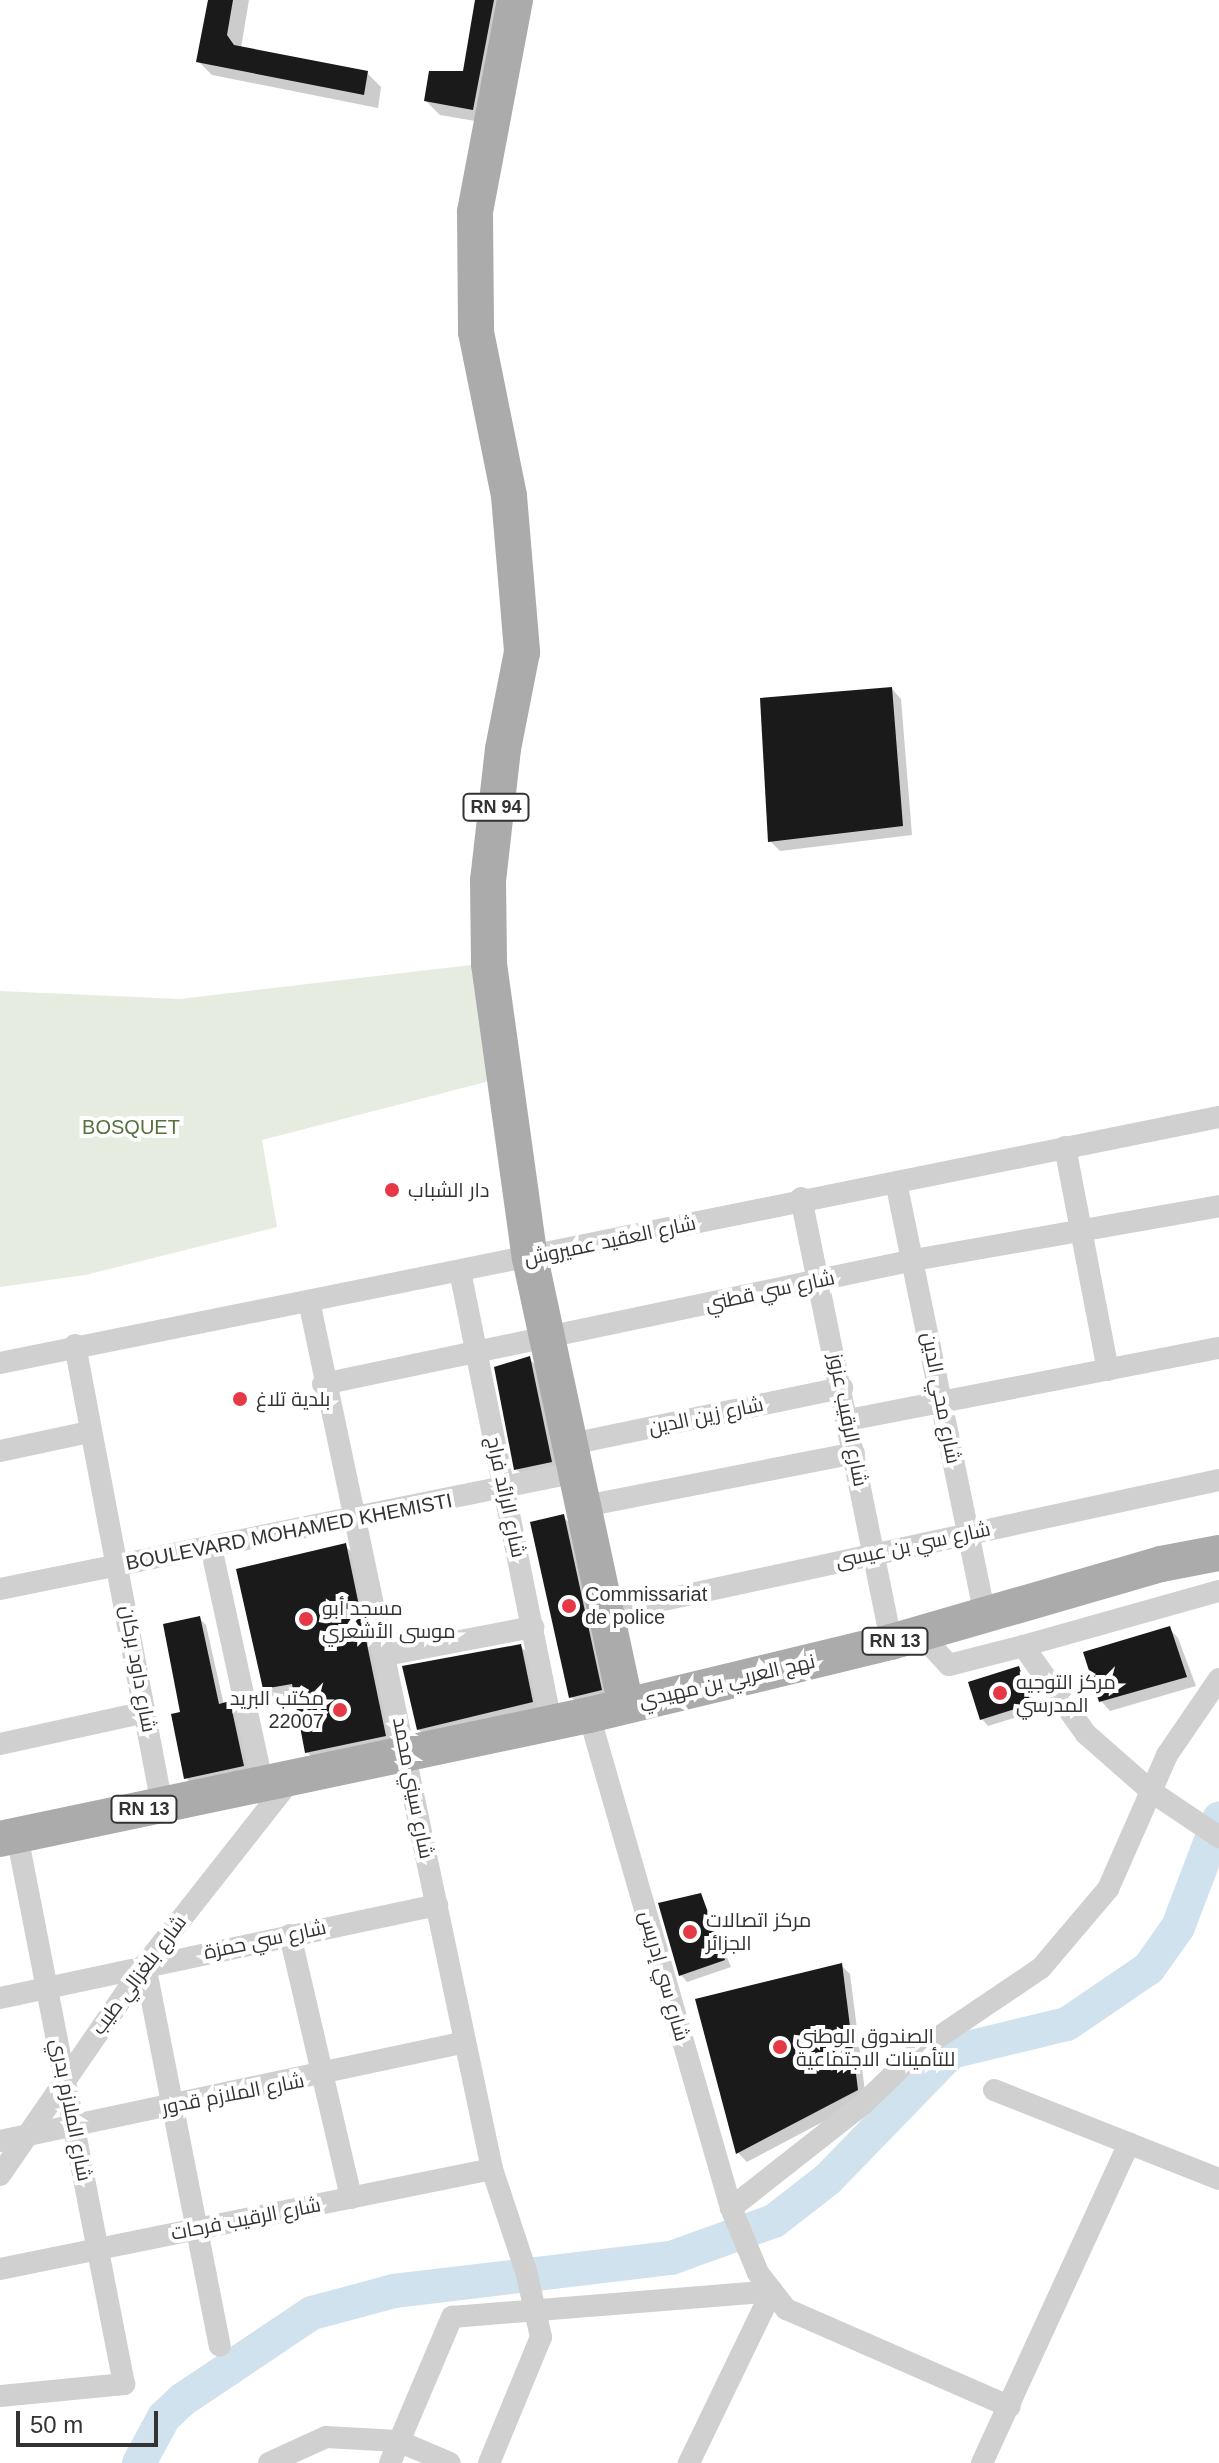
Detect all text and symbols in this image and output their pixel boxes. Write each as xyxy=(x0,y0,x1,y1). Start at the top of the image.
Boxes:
road number: RN 94 xyxy=(462,793,530,821)
park label: BOSQUET xyxy=(82,1115,180,1139)
place label: دار الشباب xyxy=(408,1178,490,1202)
marker: دار الشباب xyxy=(383,1181,401,1199)
street label: شارع العقيد عميروش xyxy=(522,1211,698,1271)
street label: شارع سي قطني xyxy=(703,1266,837,1316)
street label: شارع محي الدين xyxy=(916,1330,966,1466)
street label: شارع الرقيب عزوز xyxy=(823,1351,873,1489)
place label: بلدية تلاغ xyxy=(256,1387,330,1411)
marker: بلدية تلاغ xyxy=(231,1390,249,1408)
street label: شارع زين الدين xyxy=(646,1392,766,1440)
street label: شارع الرائد فراج xyxy=(481,1434,531,1560)
street label: BOULEVARD MOHAMED KHEMISTI xyxy=(124,1489,454,1575)
street label: شارع سي بن عيسى xyxy=(833,1517,993,1573)
place label: Commissariat de police xyxy=(585,1582,707,1629)
place label: مسجد أبو موسى الأشعري xyxy=(322,1596,456,1643)
marker: Commissariat de police xyxy=(560,1597,578,1615)
street label: شارع داود بركان xyxy=(115,1604,161,1734)
marker: مسجد أبو موسى الأشعري xyxy=(297,1610,315,1628)
road number: RN 13 xyxy=(861,1627,929,1655)
street label: نهج العربي بن مهيدي xyxy=(636,1649,818,1713)
place label: مركز التوجيه المدرسي xyxy=(1016,1670,1116,1717)
marker: مركز التوجيه المدرسي xyxy=(991,1684,1009,1702)
place label: مكتب البريد 22007 xyxy=(230,1686,324,1733)
marker: مكتب البريد 22007 xyxy=(331,1701,349,1719)
street label: شارع سيني محمد xyxy=(388,1715,438,1861)
road number: RN 13 xyxy=(110,1795,178,1823)
street label: شارع سي إدريس xyxy=(634,1908,694,2044)
place label: مركز اتصالات الجزائر xyxy=(706,1908,811,1955)
street label: شارع بلغزالي طيب xyxy=(86,1911,192,2039)
street label: شارع سي حمزة xyxy=(202,1915,328,1965)
marker: مركز اتصالات الجزائر xyxy=(681,1923,699,1941)
place label: الصندوق الوطني للتأمينات الاجتماعية xyxy=(796,2024,955,2071)
street label: شارع الملازم بدري xyxy=(45,2037,97,2183)
marker: الصندوق الوطني للتأمينات الاجتماعية xyxy=(771,2038,789,2056)
street label: شارع الملازم قدور xyxy=(160,2068,306,2120)
street label: شارع الرقيب فرحات xyxy=(169,2193,323,2245)
scale bar xyxy=(20,2395,162,2445)
text: 50 m xyxy=(30,2411,83,2438)

